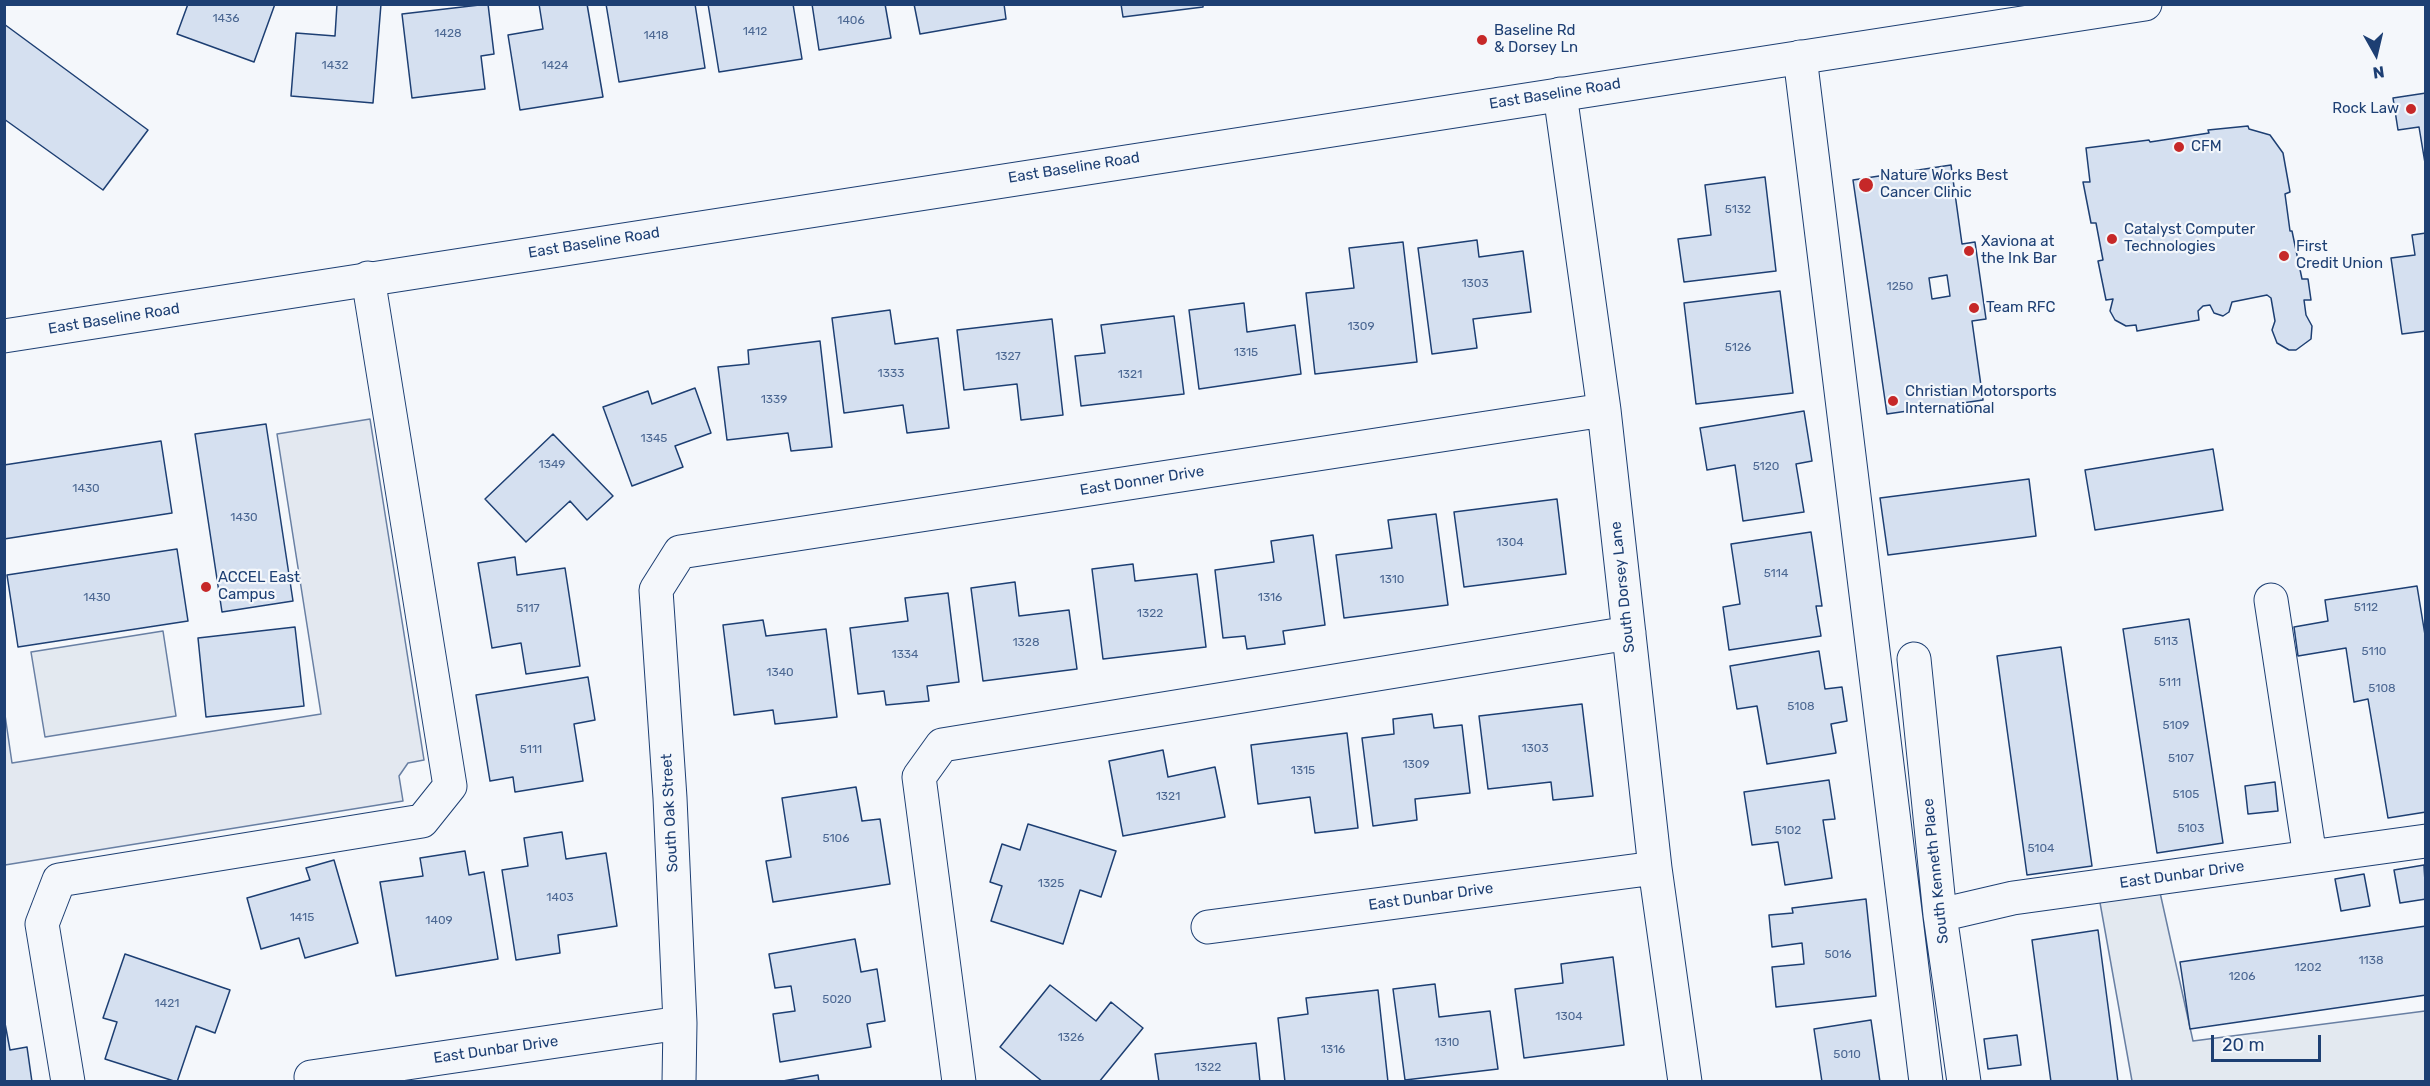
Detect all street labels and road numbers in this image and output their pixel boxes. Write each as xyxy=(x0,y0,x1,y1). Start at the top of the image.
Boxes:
street label: East Baseline Road xyxy=(1488,75,1622,113)
street label: East Baseline Road xyxy=(1007,149,1141,187)
street label: East Baseline Road xyxy=(527,224,661,262)
street label: East Baseline Road xyxy=(47,300,181,338)
street label: East Donner Drive xyxy=(1079,462,1205,500)
street label: South Dorsey Lane xyxy=(1607,520,1639,654)
street label: South Oak Street xyxy=(658,753,682,873)
street label: South Kenneth Place xyxy=(1919,797,1953,945)
street label: East Dunbar Drive xyxy=(2119,857,2245,893)
street label: East Dunbar Drive xyxy=(1368,879,1494,915)
street label: East Dunbar Drive xyxy=(433,1032,559,1068)

